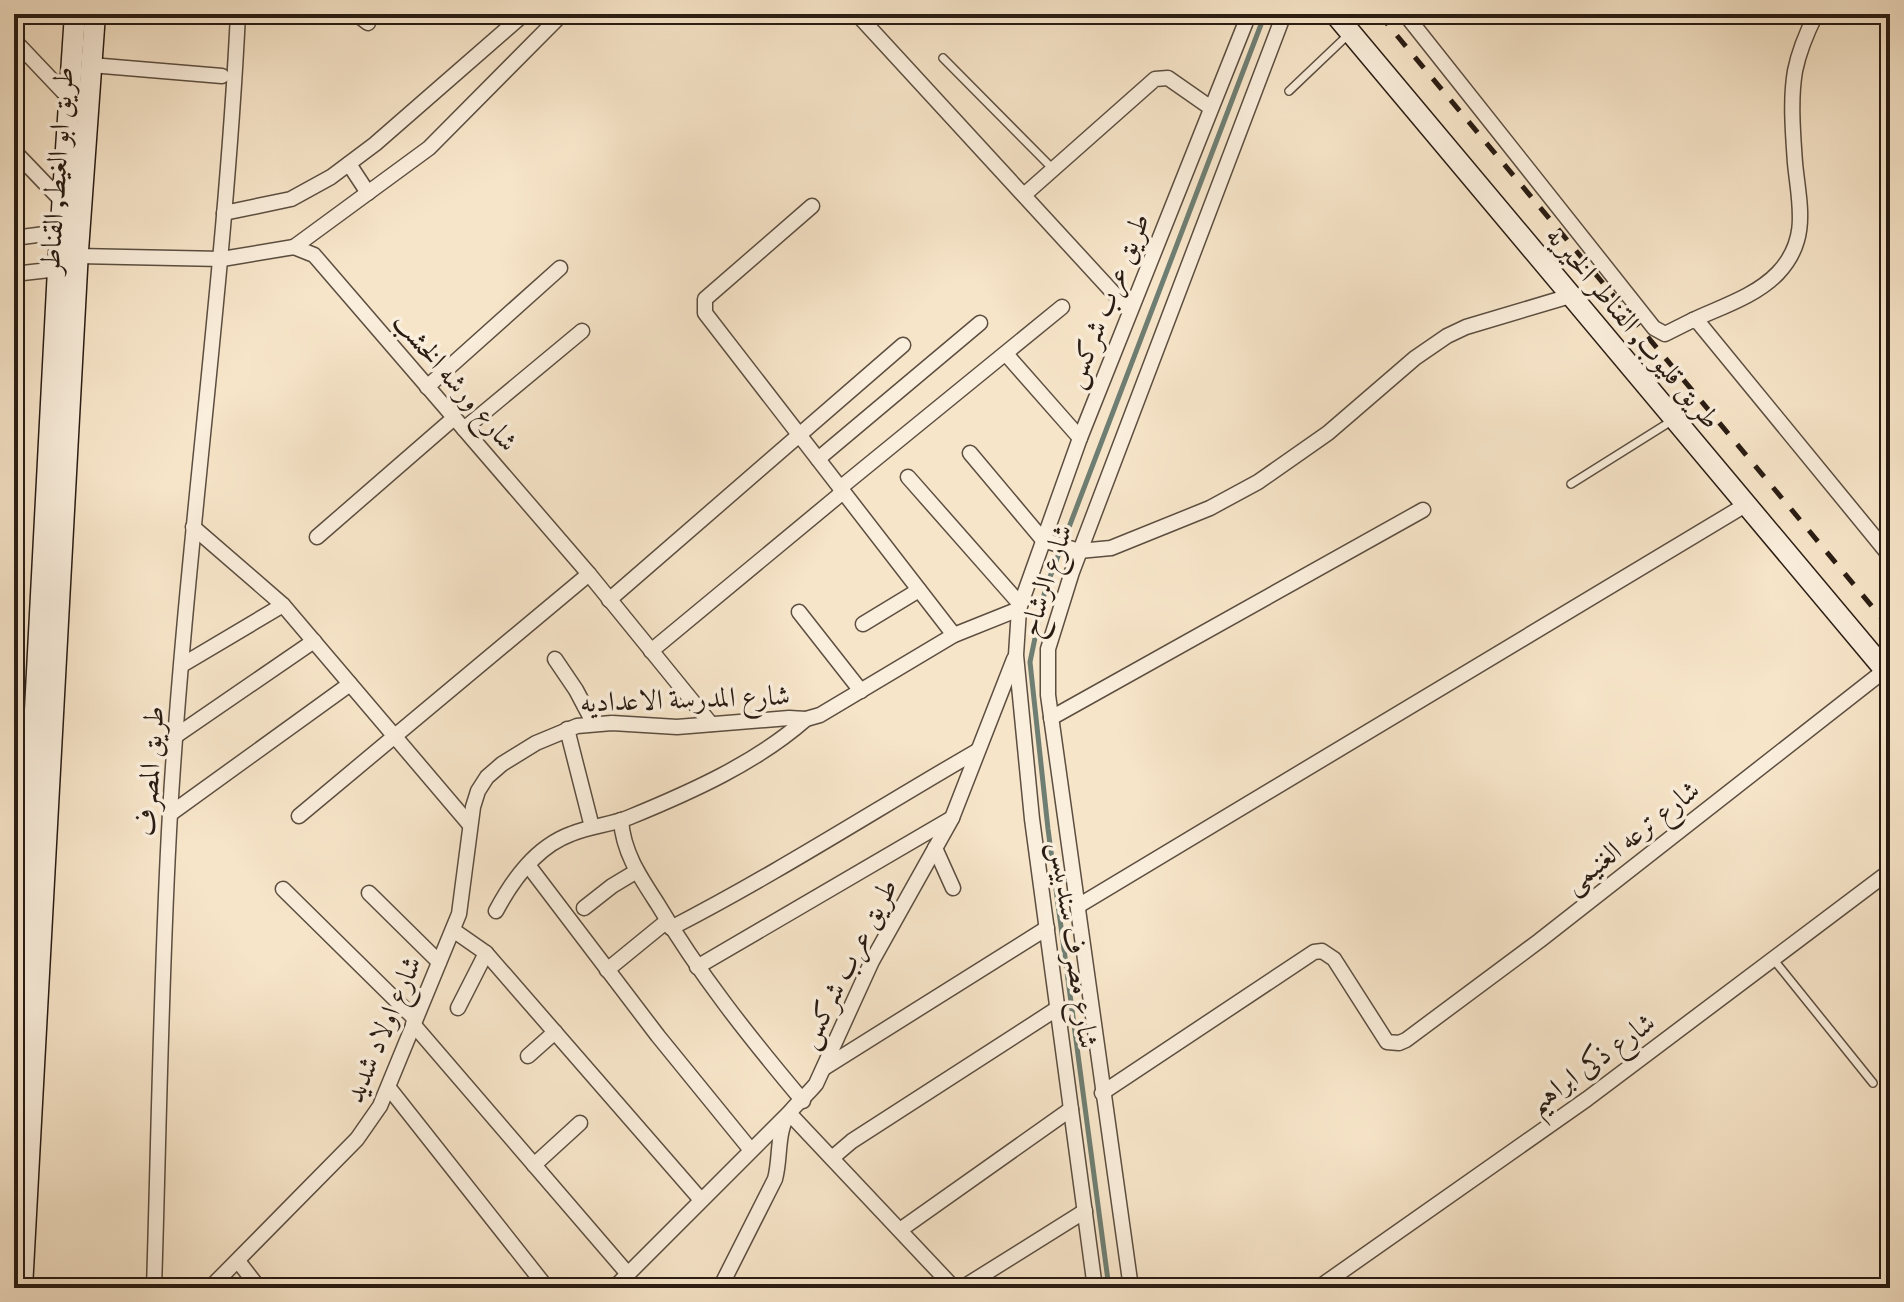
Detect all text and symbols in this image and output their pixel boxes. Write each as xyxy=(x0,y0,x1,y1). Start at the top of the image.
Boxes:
street label: طريق ابو الغيط, القناطر xyxy=(33,66,82,278)
street label: طريق عرب شركس xyxy=(1056,208,1159,393)
street label: طريق قليوب, القناطر الخيريه xyxy=(1538,219,1728,437)
street label: شارع ورشه الخشب xyxy=(381,305,525,462)
street label: شارع الرشاح xyxy=(1012,520,1088,643)
street label: شارع المدرسة الاعداديه xyxy=(579,678,791,726)
street label: طريق المصرف xyxy=(128,705,173,837)
street label: شارع ترعه الغنيمى xyxy=(1557,773,1710,905)
street label: شارع مصرف سندبيس xyxy=(1037,840,1105,1051)
street label: طريق عرب شركس xyxy=(791,873,907,1055)
street label: شارع اولاد شديد xyxy=(337,951,435,1110)
street label: شارع ذكى ابراهيم xyxy=(1521,1004,1668,1128)

